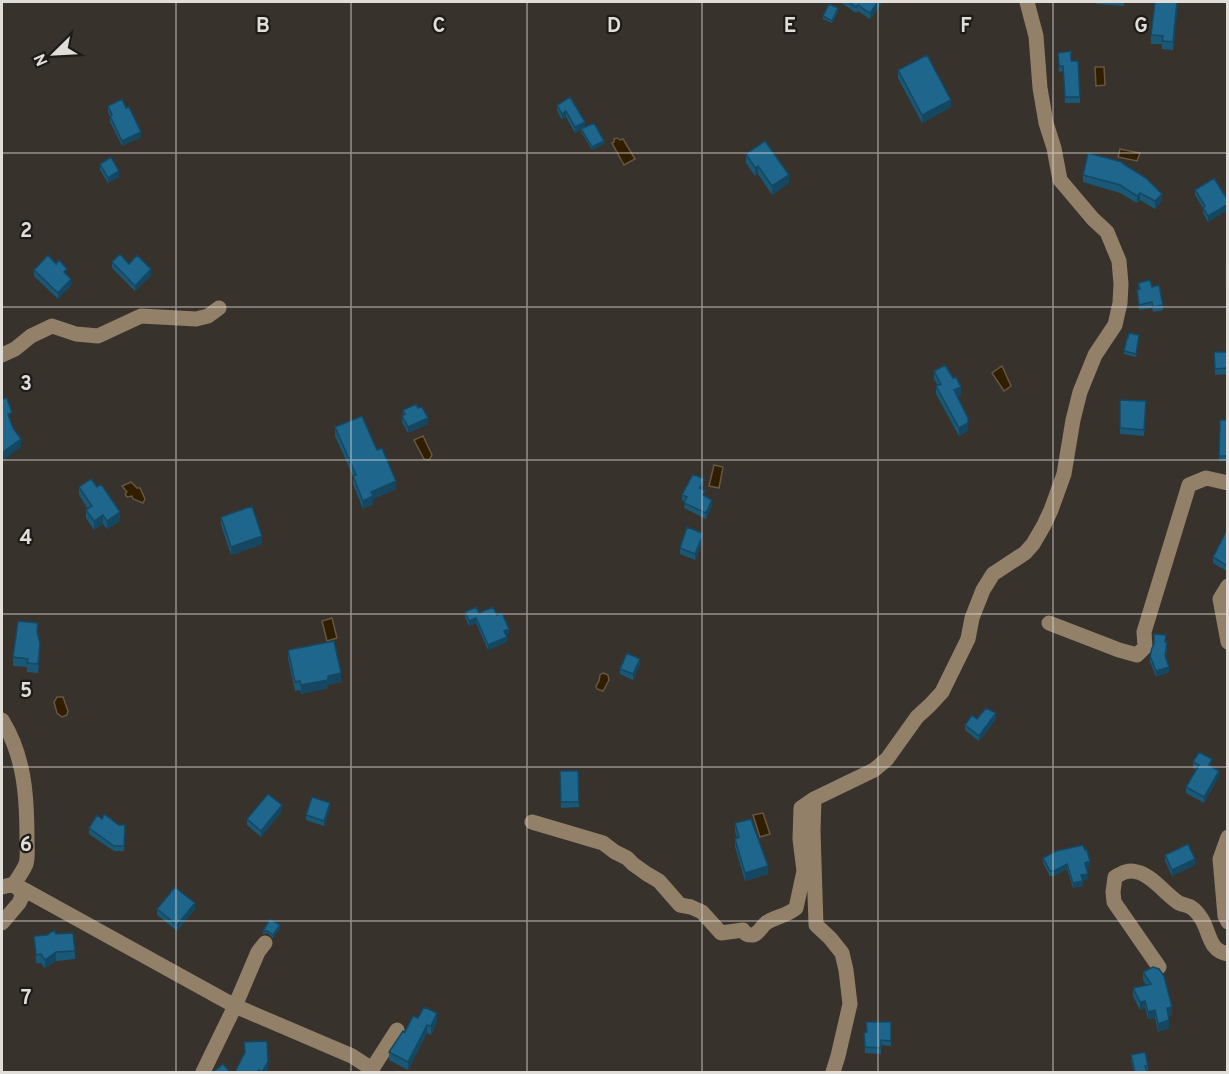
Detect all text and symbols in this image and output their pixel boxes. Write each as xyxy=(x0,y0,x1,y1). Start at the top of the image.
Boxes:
text: B xyxy=(256,14,270,40)
text: C xyxy=(433,14,445,40)
text: D xyxy=(607,14,621,40)
text: E xyxy=(784,14,796,40)
text: F xyxy=(960,14,972,40)
text: G xyxy=(1134,14,1148,40)
north arrow xyxy=(24,24,84,84)
text: N xyxy=(31,50,54,69)
text: 2 xyxy=(20,219,32,245)
text: 3 xyxy=(20,372,32,398)
text: 4 xyxy=(20,526,32,552)
text: 5 xyxy=(20,679,32,705)
text: 6 xyxy=(20,833,32,859)
text: 7 xyxy=(21,986,31,1012)

